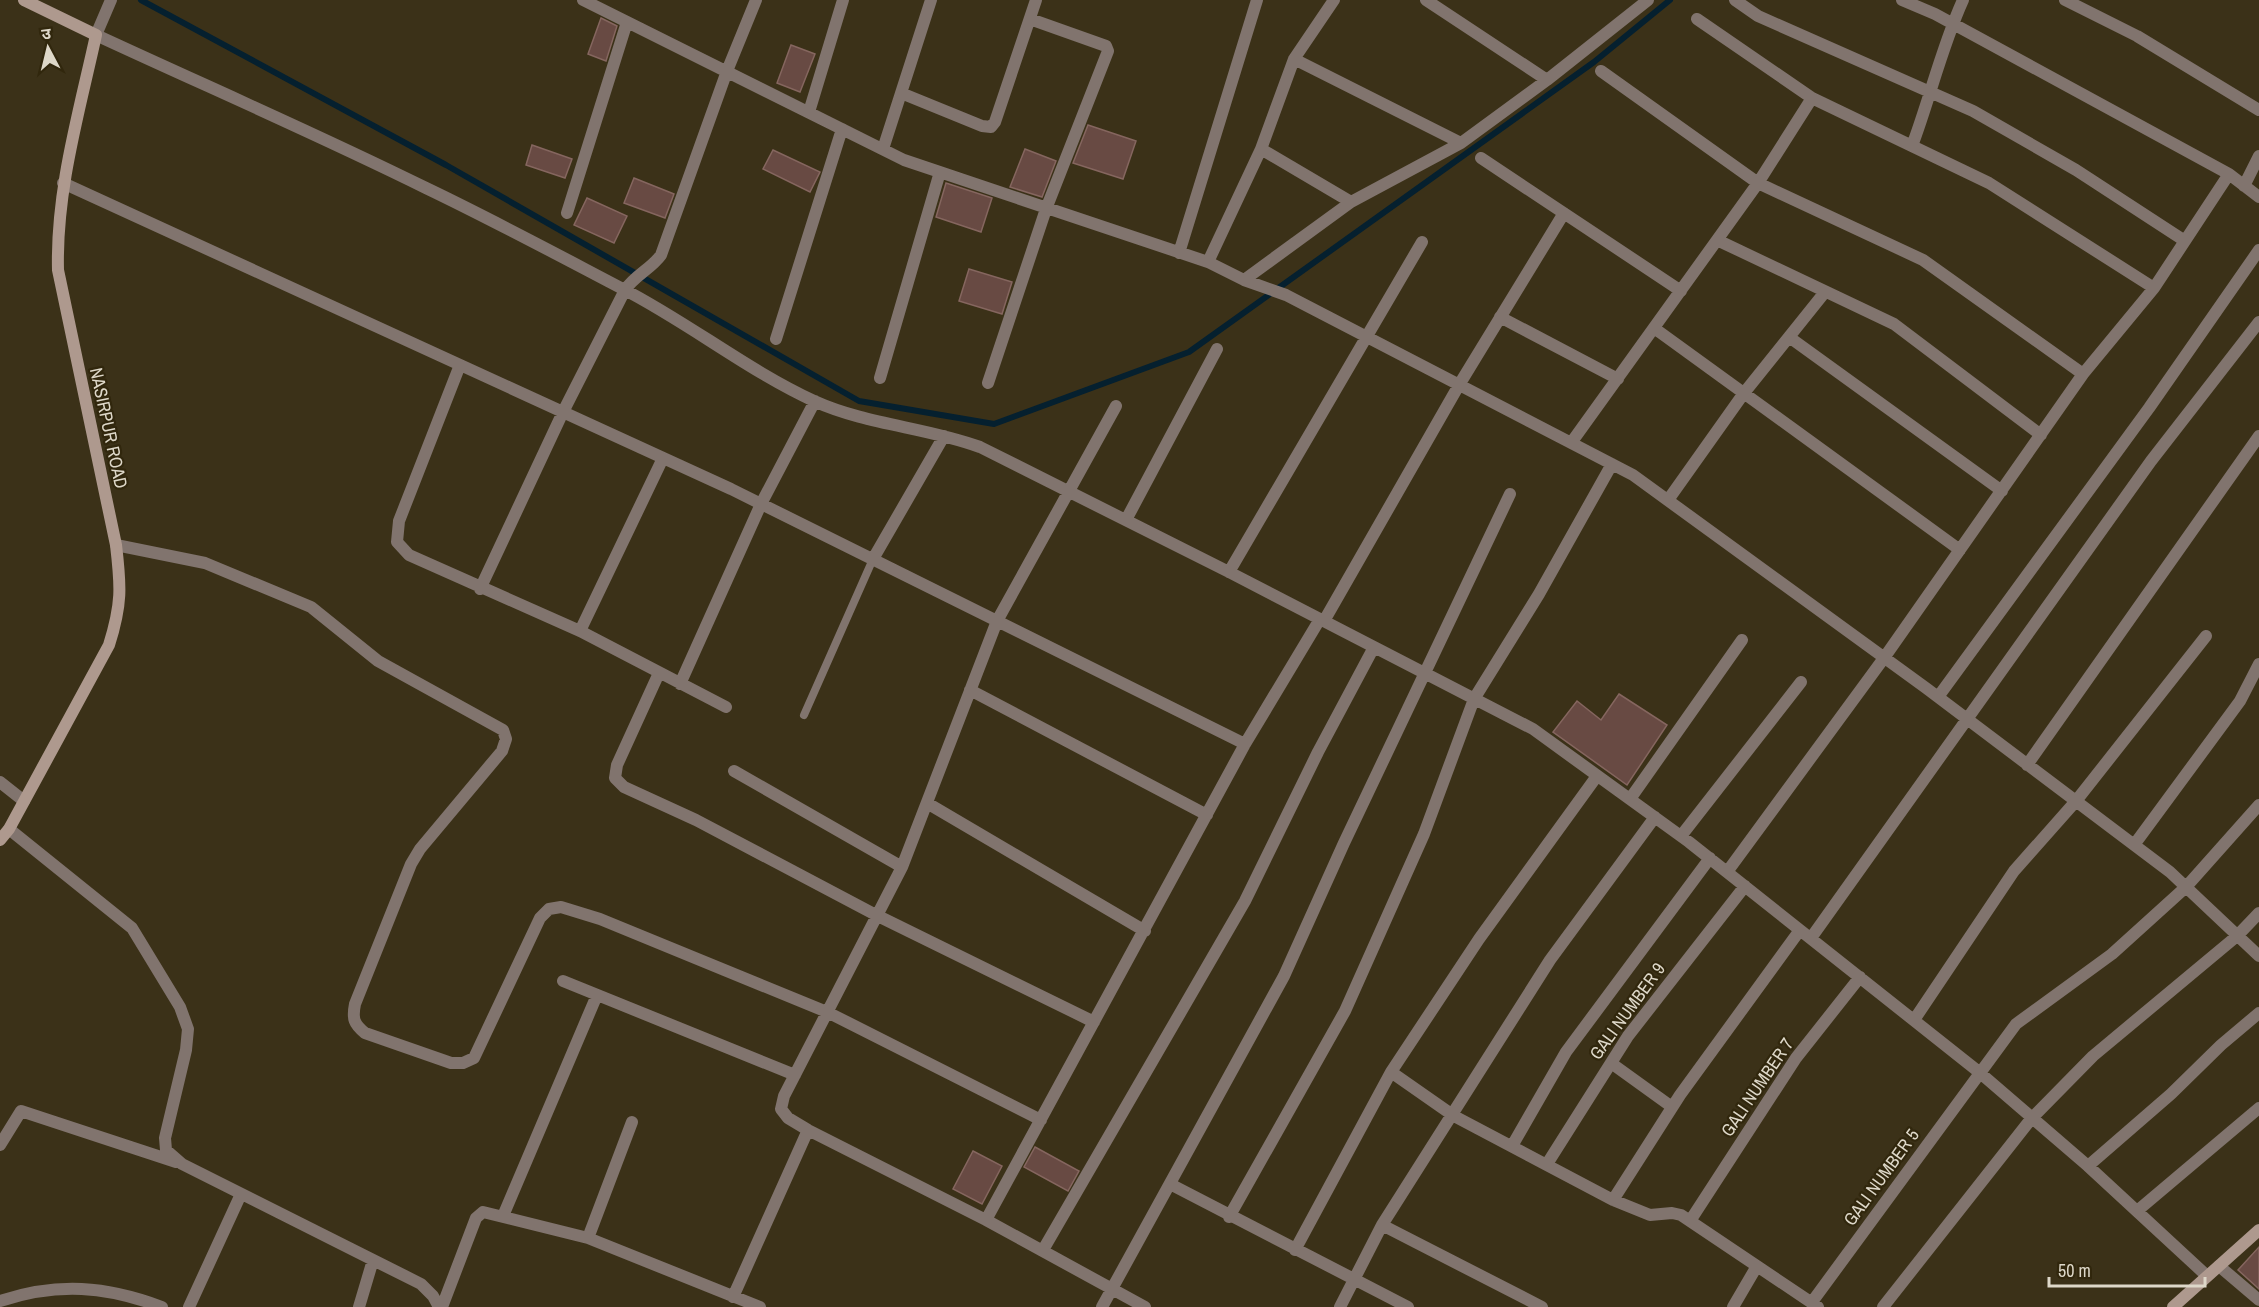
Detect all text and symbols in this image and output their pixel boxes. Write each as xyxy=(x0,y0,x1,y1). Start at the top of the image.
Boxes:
north arrow xyxy=(18,18,78,78)
text: उ xyxy=(40,22,53,45)
street label: NASIRPUR ROAD xyxy=(84,365,134,491)
street label: GALI NUMBER 9 xyxy=(1583,958,1671,1064)
street label: GALI NUMBER 7 xyxy=(1715,1033,1799,1141)
street label: GALI NUMBER 5 xyxy=(1837,1124,1925,1230)
scale bar xyxy=(2049,1250,2205,1288)
text: 50 m xyxy=(2058,1258,2091,1283)

